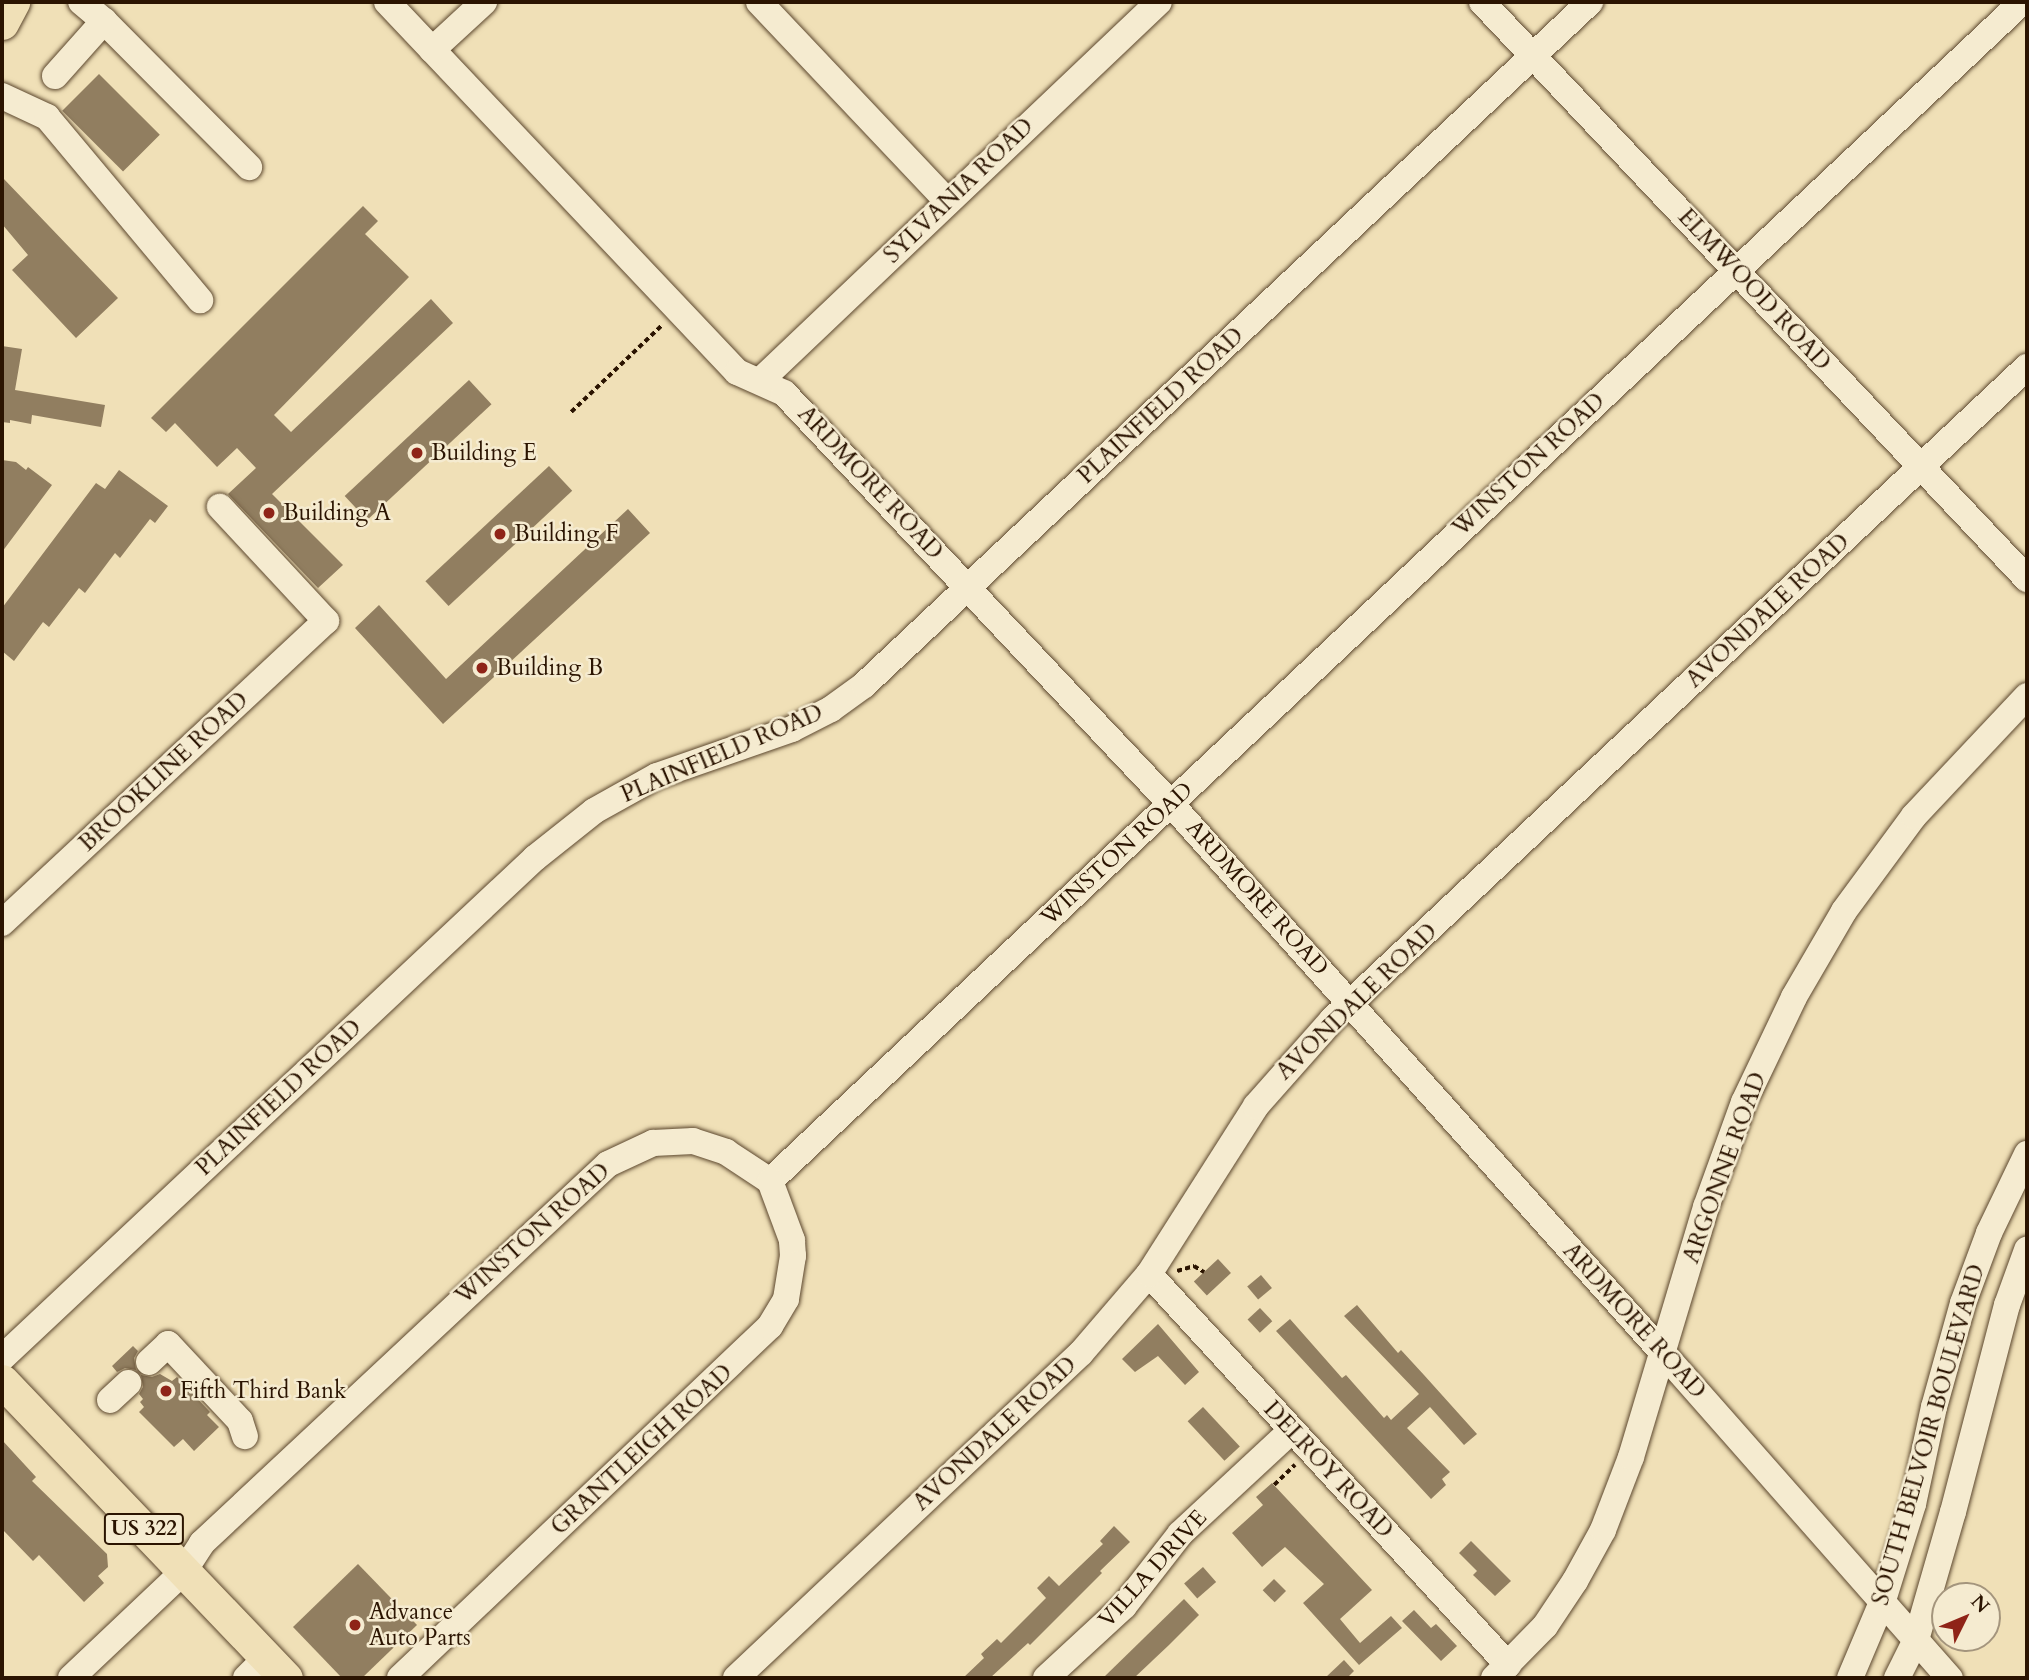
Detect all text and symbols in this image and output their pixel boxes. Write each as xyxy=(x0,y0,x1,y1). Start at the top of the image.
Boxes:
street label: SYLVANIA ROAD xyxy=(879,113,1039,269)
street label: ELMWOOD ROAD xyxy=(1672,204,1836,376)
street label: PLAINFIELD ROAD xyxy=(1073,322,1249,490)
street label: WINSTON ROAD xyxy=(1447,387,1611,543)
street label: ARDMORE ROAD xyxy=(792,401,948,565)
place label: Building E xyxy=(431,439,537,467)
marker: Building E xyxy=(409,445,425,461)
place label: Building A xyxy=(283,499,391,527)
marker: Building A xyxy=(261,505,277,521)
place label: Building F xyxy=(514,520,619,548)
marker: Building F xyxy=(492,526,508,542)
street label: AVONDALE ROAD xyxy=(1681,528,1855,694)
place label: Building B xyxy=(496,654,603,682)
marker: Building B xyxy=(474,660,490,676)
street label: BROOKLINE ROAD xyxy=(74,687,254,857)
street label: PLAINFIELD ROAD xyxy=(617,699,827,809)
street label: WINSTON ROAD xyxy=(1035,776,1199,932)
street label: ARDMORE ROAD xyxy=(1180,815,1334,981)
street label: AVONDALE ROAD xyxy=(1271,918,1443,1086)
street label: PLAINFIELD ROAD xyxy=(191,1014,367,1182)
street label: ARGONNE ROAD xyxy=(1678,1069,1772,1267)
street label: WINSTON ROAD xyxy=(450,1158,616,1310)
street label: ARDMORE ROAD xyxy=(1557,1238,1711,1404)
street label: SOUTH BELVOIR BOULEVARD xyxy=(1867,1261,1991,1609)
street label: AVONDALE ROAD xyxy=(908,1351,1082,1517)
street label: GRANTLEIGH ROAD xyxy=(546,1359,738,1541)
place label: Fifth Third Bank xyxy=(180,1377,346,1405)
marker: Fifth Third Bank xyxy=(158,1383,174,1399)
street label: DELROY ROAD xyxy=(1258,1396,1398,1544)
street label: VILLA DRIVE xyxy=(1093,1505,1213,1633)
road number: US 322 xyxy=(104,1512,184,1546)
north arrow xyxy=(1931,1582,2001,1652)
text: N xyxy=(1965,1589,1995,1619)
place label: Advance Auto Parts xyxy=(369,1598,471,1652)
marker: Advance Auto Parts xyxy=(347,1617,363,1633)

